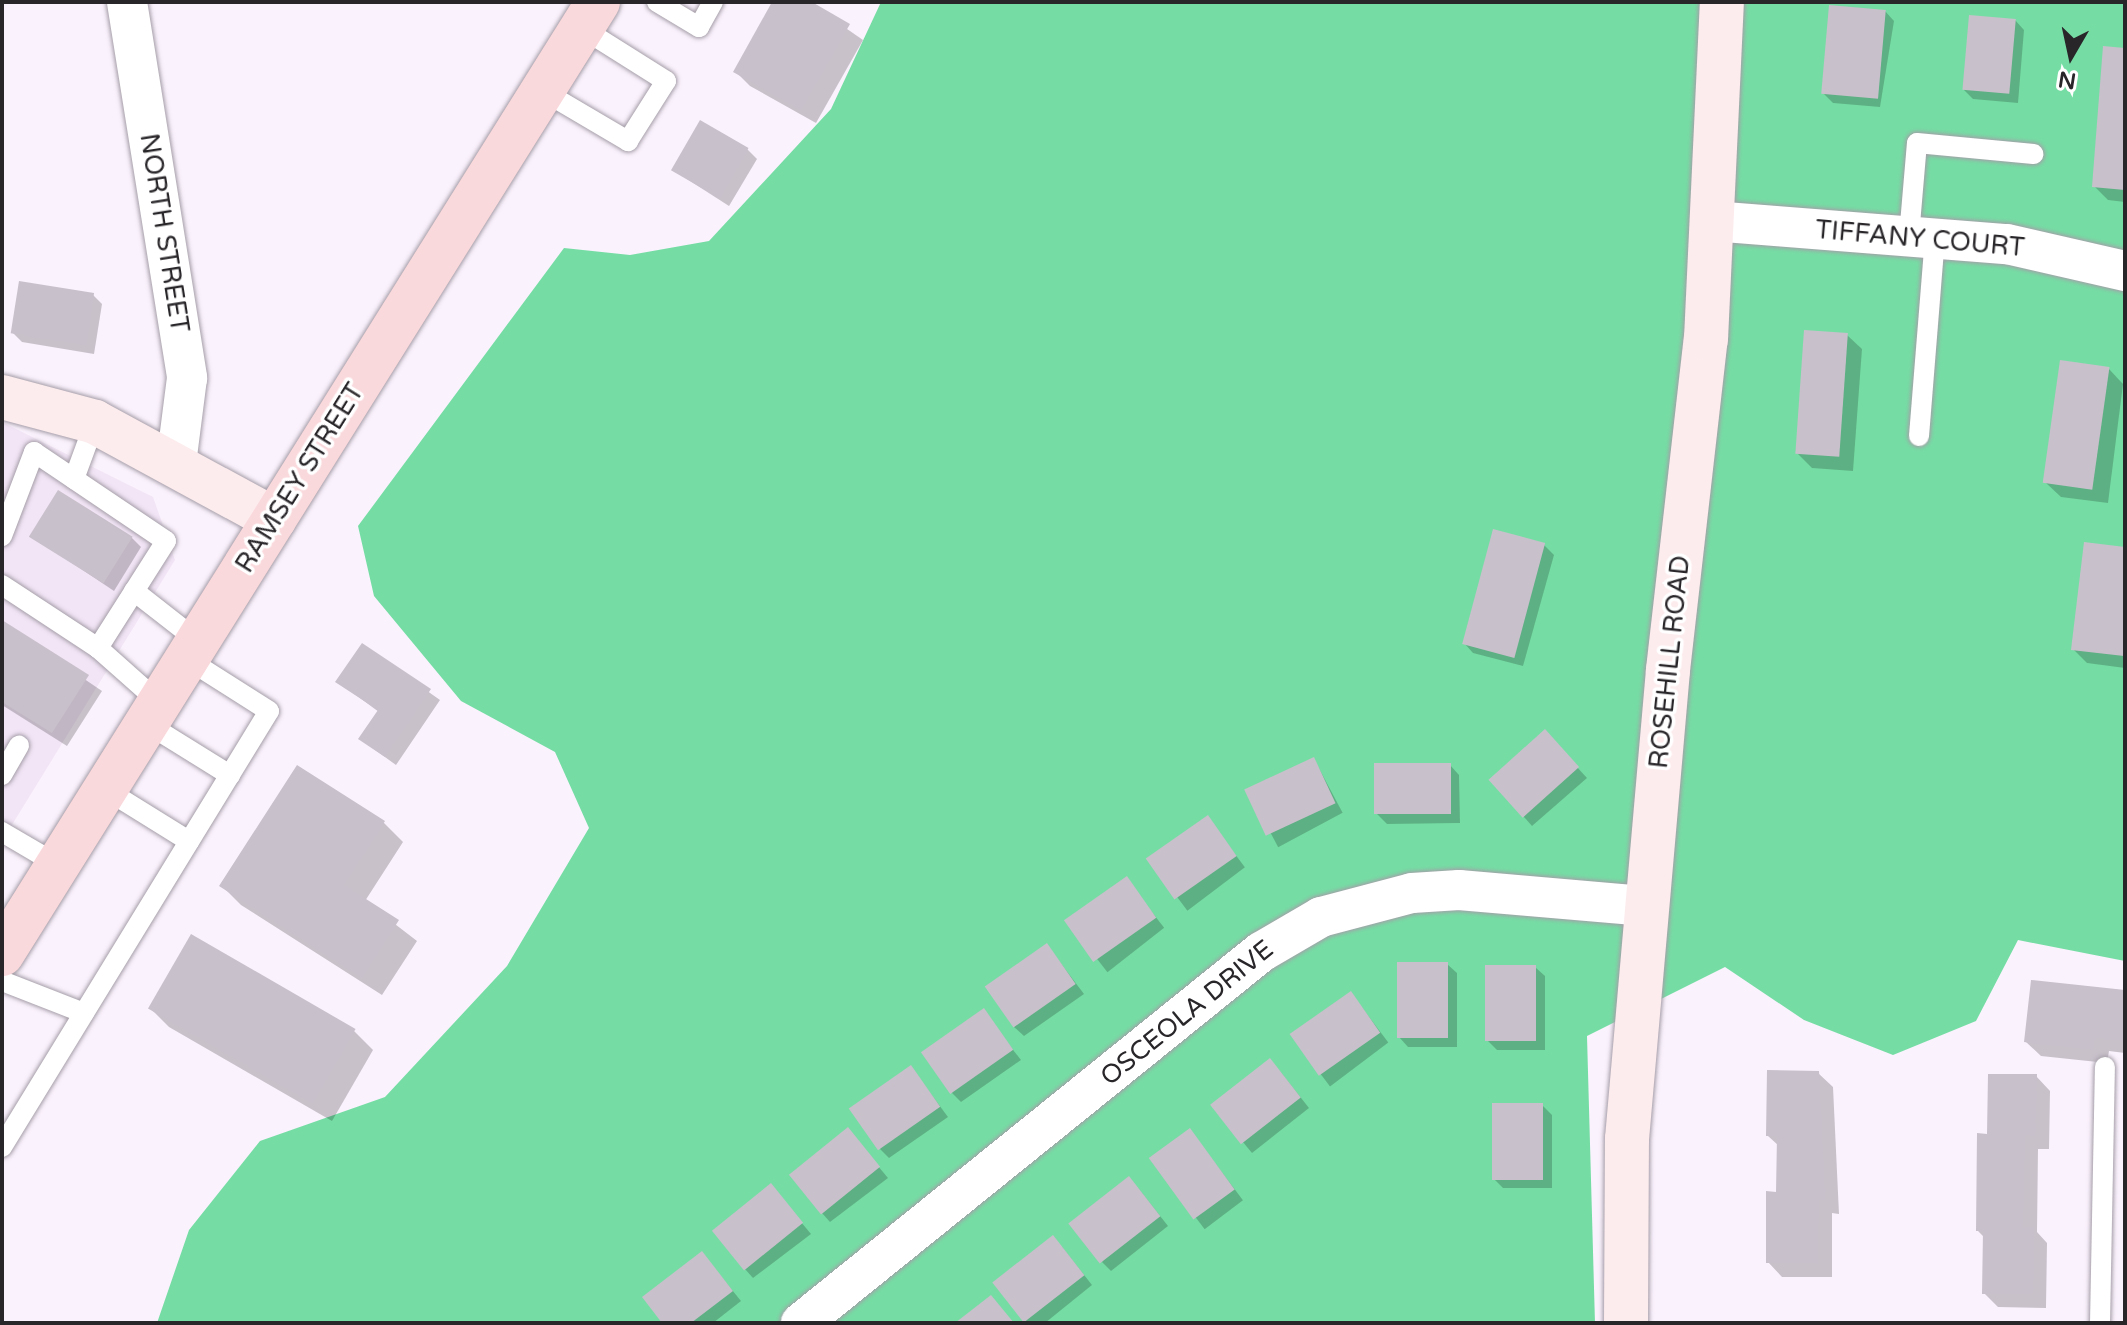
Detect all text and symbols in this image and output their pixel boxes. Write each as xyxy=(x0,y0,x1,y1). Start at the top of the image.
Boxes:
north arrow xyxy=(2031,16,2111,96)
text: N xyxy=(2056,65,2078,94)
street label: NORTH STREET xyxy=(133,131,195,335)
street label: TIFFANY COURT xyxy=(1814,214,2026,264)
street label: RAMSEY STREET xyxy=(229,378,371,578)
street label: ROSEHILL ROAD xyxy=(1643,554,1697,770)
street label: OSCEOLA DRIVE xyxy=(1094,934,1280,1092)

